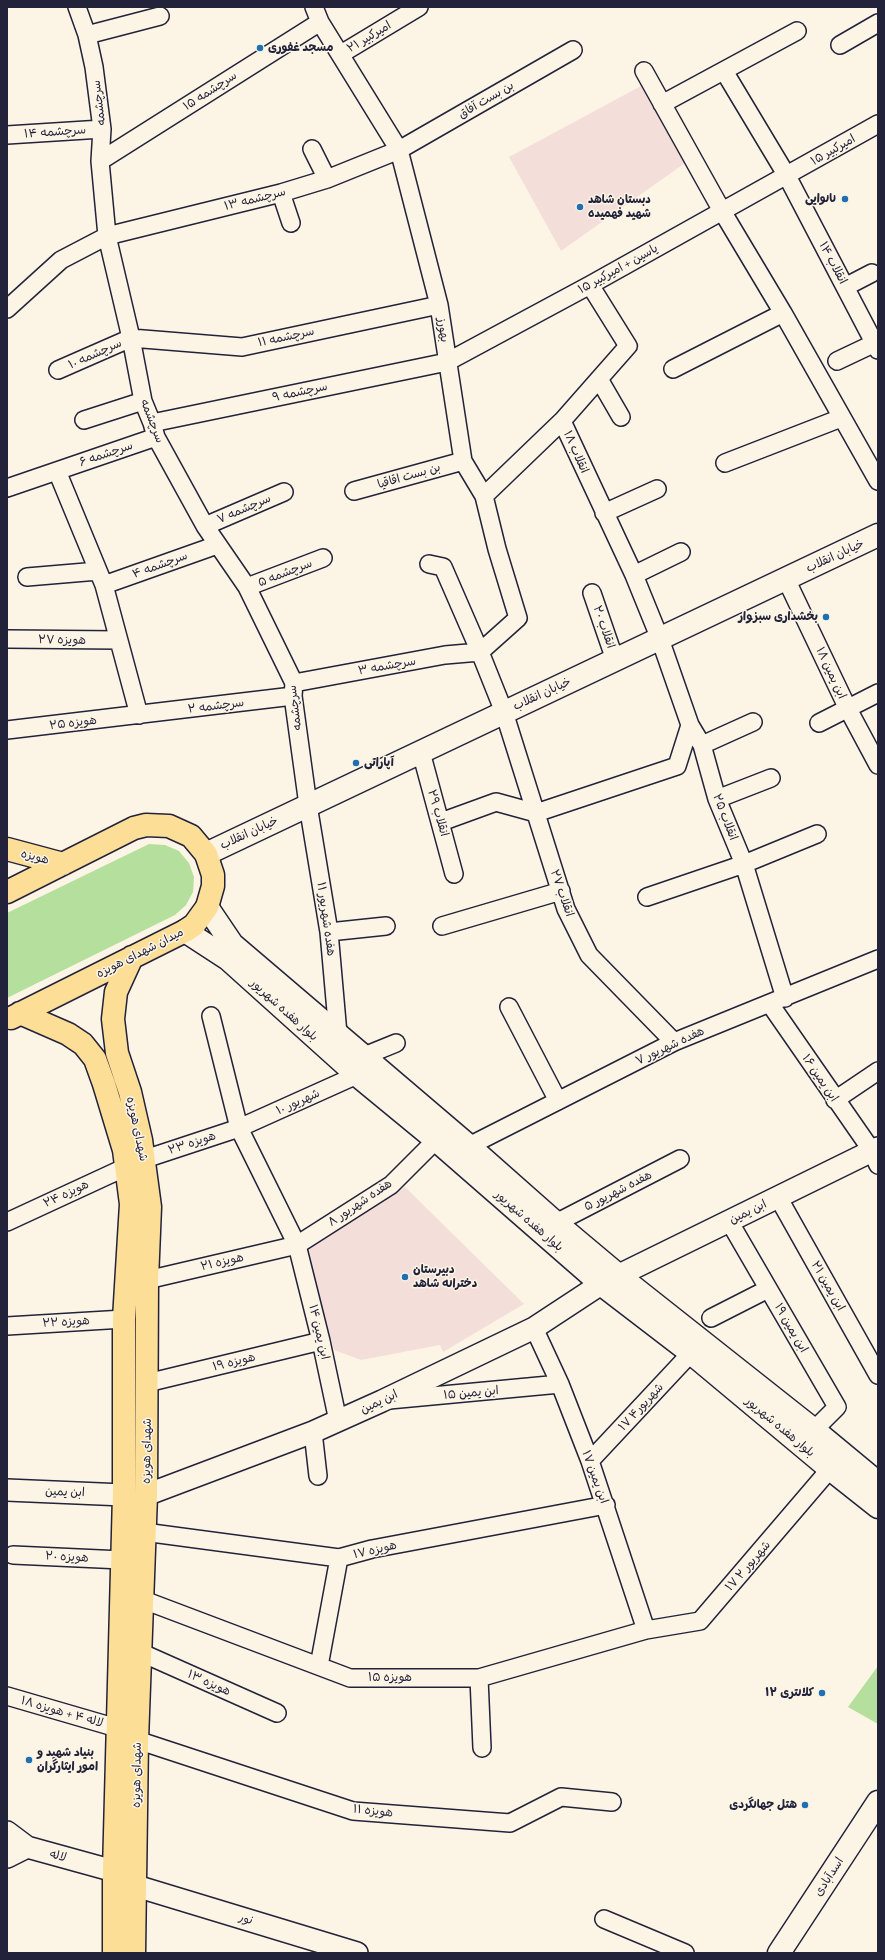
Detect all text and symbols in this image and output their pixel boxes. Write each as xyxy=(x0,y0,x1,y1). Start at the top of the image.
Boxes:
street label: امیرکبیر ۲۱ xyxy=(344,18,394,56)
place label: مسجد غفوری xyxy=(268,41,333,55)
marker: مسجد غفوری xyxy=(255,43,265,53)
street label: سرچشمه ۱۵ xyxy=(180,68,240,114)
street label: بن بست آفاق xyxy=(456,78,516,122)
street label: سرچشمه xyxy=(89,79,109,127)
street label: سرچشمه ۱۴ xyxy=(24,123,86,141)
street label: امیرکبیر ۱۵ xyxy=(808,131,858,169)
street label: سرچشمه ۱۳ xyxy=(223,184,287,214)
place label: نانوایی xyxy=(805,192,837,206)
place label: دبستان شاهد شهید فهمیده xyxy=(588,193,651,221)
marker: نانوایی xyxy=(840,194,850,204)
marker: دبستان شاهد شهید فهمیده xyxy=(575,202,585,212)
street label: انقلاب ۱۴ xyxy=(816,239,850,287)
street label: یاسین + امیرکبیر ۱۵ xyxy=(576,241,660,297)
street label: بهورز xyxy=(434,317,452,343)
street label: سرچشمه ۱۱ xyxy=(256,324,316,350)
street label: سرچشمه ۱۰ xyxy=(66,336,124,372)
street label: سرچشمه ۹ xyxy=(271,379,329,405)
street label: سرچشمه xyxy=(137,397,167,445)
street label: انقلاب ۱۸ xyxy=(560,428,592,476)
street label: سرچشمه ۶ xyxy=(77,438,135,470)
street label: بن بست اقاقیا xyxy=(376,460,442,492)
street label: سرچشمه ۷ xyxy=(215,491,273,527)
street label: خیابان انقلاب xyxy=(804,536,866,576)
street label: سرچشمه ۴ xyxy=(130,548,190,582)
street label: سرچشمه ۵ xyxy=(256,556,314,590)
street label: انقلاب ۲۰ xyxy=(590,604,618,650)
place label: بخشداری سبزوار xyxy=(738,610,818,624)
marker: بخشداری سبزوار xyxy=(821,612,831,622)
street label: هویزه ۲۷ xyxy=(38,632,86,648)
street label: ابن یمین ۱۸ xyxy=(813,645,849,701)
street label: سرچشمه ۳ xyxy=(357,654,417,678)
street label: خیابان انقلاب xyxy=(511,674,573,714)
street label: سرچشمه xyxy=(285,684,305,732)
street label: سرچشمه ۲ xyxy=(187,695,245,717)
street label: هویزه ۲۵ xyxy=(48,713,98,733)
place label: آپاراتی xyxy=(364,756,394,770)
marker: آپاراتی xyxy=(351,758,361,768)
street label: انقلاب ۲۹ xyxy=(424,788,452,838)
street label: انقلاب ۲۵ xyxy=(710,792,740,842)
street label: خیابان انقلاب xyxy=(218,813,280,853)
street label: هویزه xyxy=(19,847,51,867)
street label: انقلاب ۲۷ xyxy=(547,867,577,919)
street label: هفده شهریور ۱۱ xyxy=(314,881,338,957)
street label: میدان شهدای هویزه xyxy=(94,925,186,981)
street label: بلوار هفده شهریور xyxy=(247,976,321,1044)
street label: هفده شهریور ۷ xyxy=(633,1024,707,1068)
street label: ابن یمین ۱۶ xyxy=(799,1051,841,1105)
street label: شهریور ۱۰ xyxy=(274,1086,322,1118)
street label: شهدای هویزه xyxy=(123,1095,151,1163)
street label: هویزه ۲۳ xyxy=(166,1129,218,1157)
street label: هفده شهریور ۵ xyxy=(582,1168,654,1214)
street label: هفده شهریور ۸ xyxy=(325,1176,395,1230)
street label: هویزه ۲۴ xyxy=(41,1177,91,1211)
street label: بلوار هفده شهریور xyxy=(492,1187,566,1255)
street label: ابن یمین xyxy=(727,1197,769,1227)
street label: هویزه ۲۱ xyxy=(199,1250,245,1274)
street label: ابن یمین ۲۱ xyxy=(808,1259,848,1313)
place label: دبیرستان دخترانه شاهد xyxy=(413,1263,477,1291)
marker: دبیرستان دخترانه شاهد xyxy=(400,1272,410,1282)
street label: ابن یمین ۱۹ xyxy=(771,1301,811,1355)
street label: ابن یمین ۱۴ xyxy=(306,1303,332,1361)
street label: هویزه ۲۲ xyxy=(42,1314,90,1330)
street label: هویزه ۱۹ xyxy=(211,1350,257,1374)
street label: ۱۷ شهریور۴ xyxy=(615,1380,667,1434)
street label: ابن یمین ۱۵ xyxy=(443,1383,499,1403)
street label: ابن یمین xyxy=(358,1387,400,1417)
street label: بلوار هفده شهریور xyxy=(742,1394,818,1460)
street label: شهدای هویزه xyxy=(139,1418,155,1484)
street label: ابن یمین ۱۷ xyxy=(579,1448,611,1506)
street label: ابن یمین xyxy=(45,1484,85,1500)
street label: هویزه ۱۷ xyxy=(352,1538,398,1562)
street label: ۱۷ شهریور ۲ xyxy=(722,1538,774,1594)
street label: هویزه ۲۰ xyxy=(45,1549,89,1565)
street label: هویزه ۱۳ xyxy=(185,1667,233,1699)
street label: هویزه ۱۵ xyxy=(368,1671,412,1685)
place label: کلانتری ۱۲ xyxy=(765,1686,814,1700)
marker: کلانتری ۱۲ xyxy=(817,1688,827,1698)
street label: لاله ۴ + هویزه ۱۸ xyxy=(19,1693,105,1731)
street label: شهدای هویزه xyxy=(129,1742,145,1808)
place label: بنیاد شهید و امور ایثارگران xyxy=(37,1746,98,1774)
marker: بنیاد شهید و امور ایثارگران xyxy=(24,1755,34,1765)
place label: هتل جهانگردی xyxy=(729,1798,797,1812)
marker: هتل جهانگردی xyxy=(800,1800,810,1810)
street label: هویزه ۱۱ xyxy=(352,1802,394,1820)
street label: لاله xyxy=(48,1847,68,1865)
street label: اسدآبادی xyxy=(811,1855,847,1899)
street label: نور xyxy=(237,1910,255,1928)

